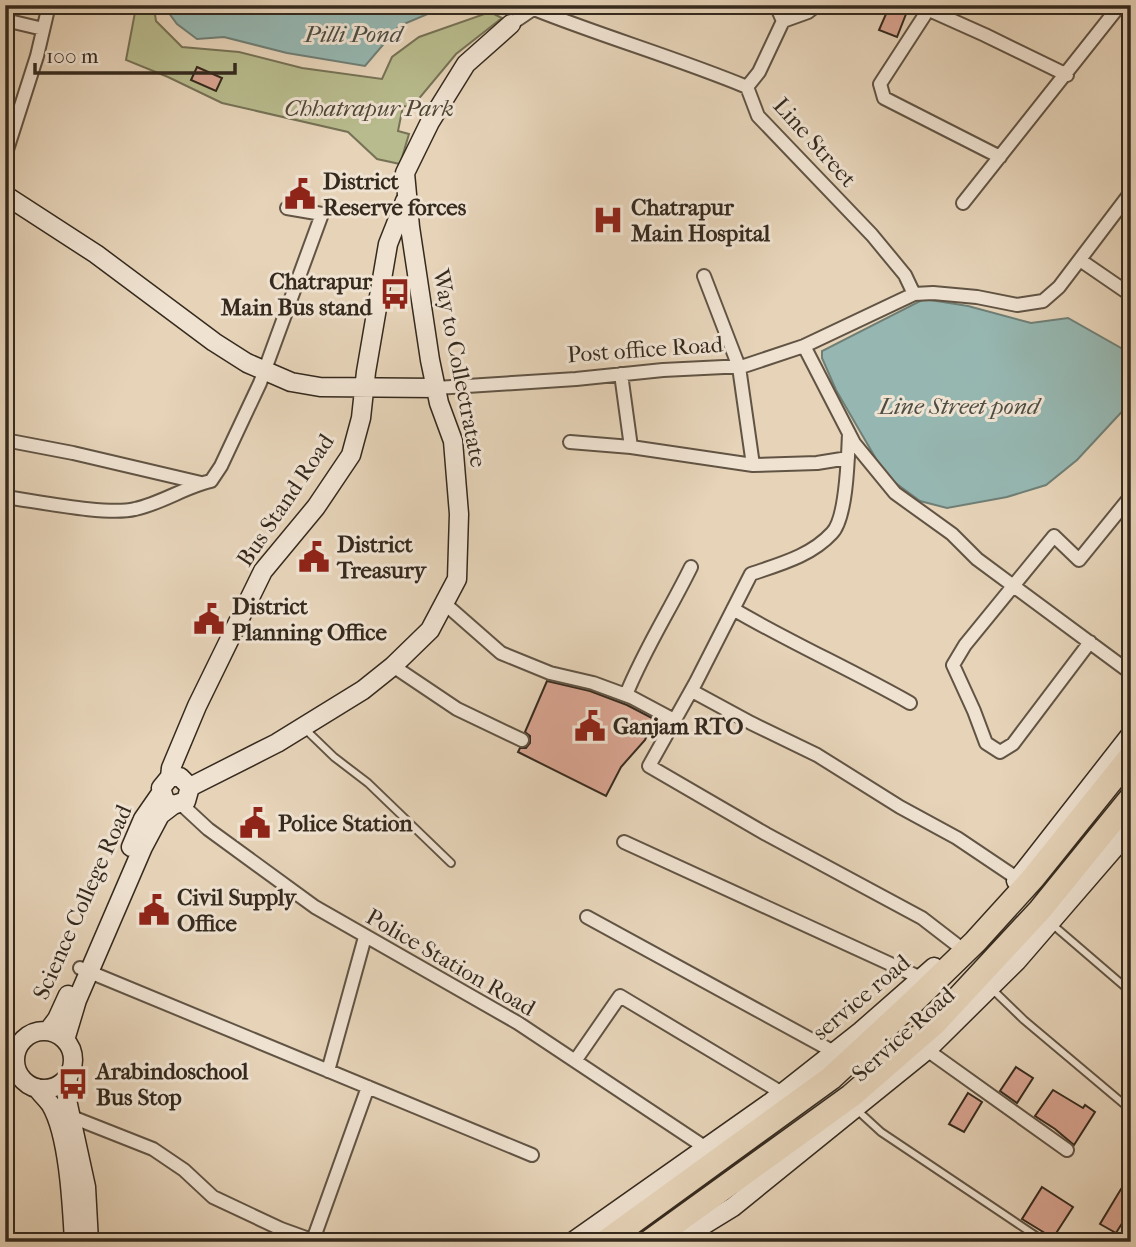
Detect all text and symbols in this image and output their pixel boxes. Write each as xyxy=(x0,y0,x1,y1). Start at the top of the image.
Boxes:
water label: Pilli Pond xyxy=(303,20,405,48)
scale bar xyxy=(35,32,234,76)
text: 100 m xyxy=(46,44,99,68)
street label: Line Street xyxy=(767,92,862,193)
park label: Chhatrapur Park xyxy=(284,95,454,122)
place label: District Reserve forces xyxy=(323,168,467,221)
public building icon: District Reserve forces xyxy=(283,177,317,211)
place label: Chatrapur Main Hospital xyxy=(631,194,771,247)
hospital icon: Chatrapur Main Hospital xyxy=(591,203,625,237)
street label: Way to Collectratate xyxy=(427,266,492,470)
place label: Chatrapur Main Bus stand xyxy=(221,268,373,321)
bus stop icon: Chatrapur Main Bus stand xyxy=(378,277,412,311)
street label: Post office Road xyxy=(566,331,724,368)
water label: Line Street pond xyxy=(877,392,1042,420)
street label: Bus Stand Road xyxy=(231,428,340,572)
place label: District Treasury xyxy=(336,531,428,584)
public building icon: District Treasury xyxy=(297,540,331,574)
place label: District Planning Office xyxy=(232,593,387,646)
public building icon: District Planning Office xyxy=(192,602,226,636)
public building icon: Ganjam RTO xyxy=(573,709,607,743)
place label: Ganjam RTO xyxy=(613,713,743,740)
street label: Science College Road xyxy=(27,800,138,1004)
public building icon: Police Station xyxy=(238,806,272,840)
place label: Police Station xyxy=(278,810,413,837)
place label: Civil Supply Office xyxy=(177,884,298,937)
public building icon: Civil Supply Office xyxy=(137,893,171,927)
street label: Police Station Road xyxy=(361,903,541,1022)
street label: service road xyxy=(807,949,916,1046)
street label: Service Road xyxy=(846,981,961,1088)
place label: Arabindoschool Bus Stop xyxy=(94,1058,249,1111)
bus stop icon: Arabindoschool Bus Stop xyxy=(56,1067,90,1101)

